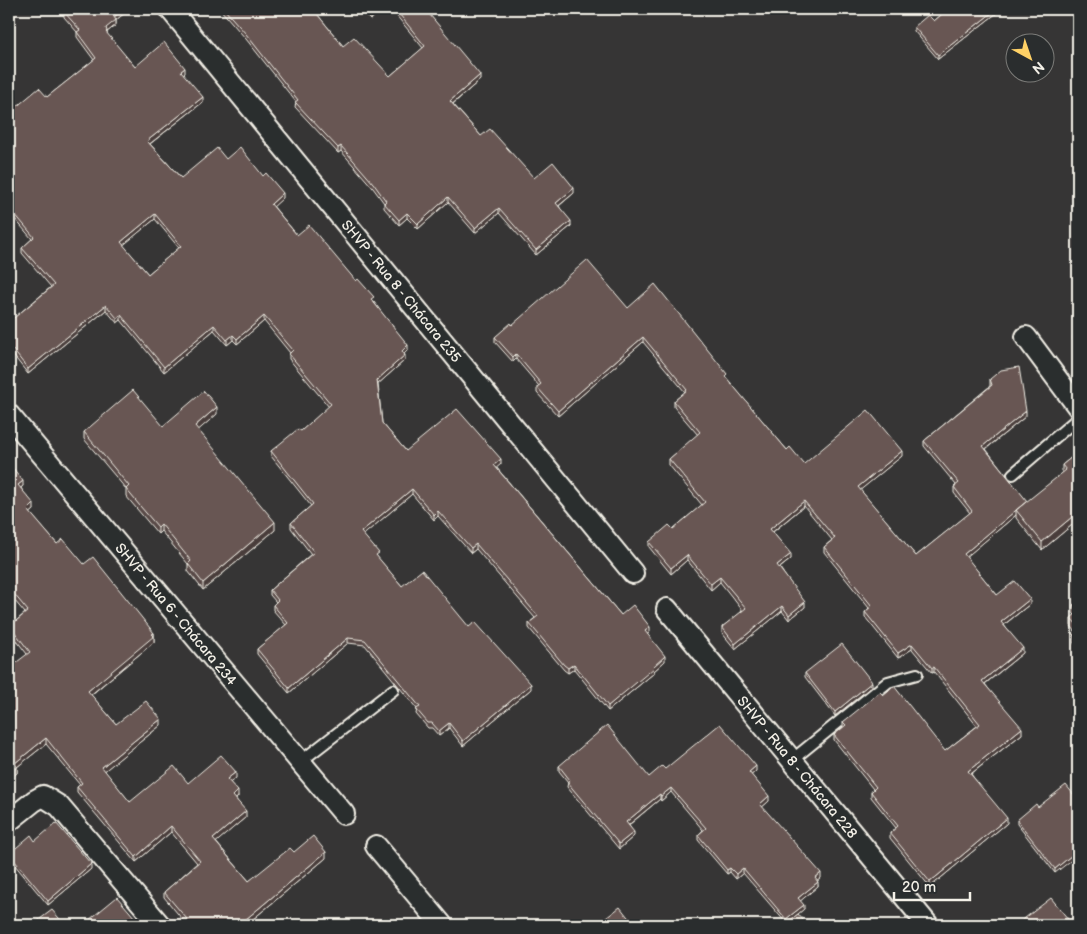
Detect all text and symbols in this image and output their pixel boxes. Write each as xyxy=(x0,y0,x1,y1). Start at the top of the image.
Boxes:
north arrow xyxy=(1004,32,1054,82)
text: N xyxy=(1029,58,1048,77)
street label: SHVP - Rua 8 - Chácara 235 xyxy=(338,217,465,366)
street label: SHVP - Rua 6 - Chácara 234 xyxy=(111,540,241,689)
street label: SHVP - Rua 8 - Chácara 228 xyxy=(734,693,861,842)
scale bar xyxy=(894,869,971,901)
text: 20 m xyxy=(902,878,936,897)

